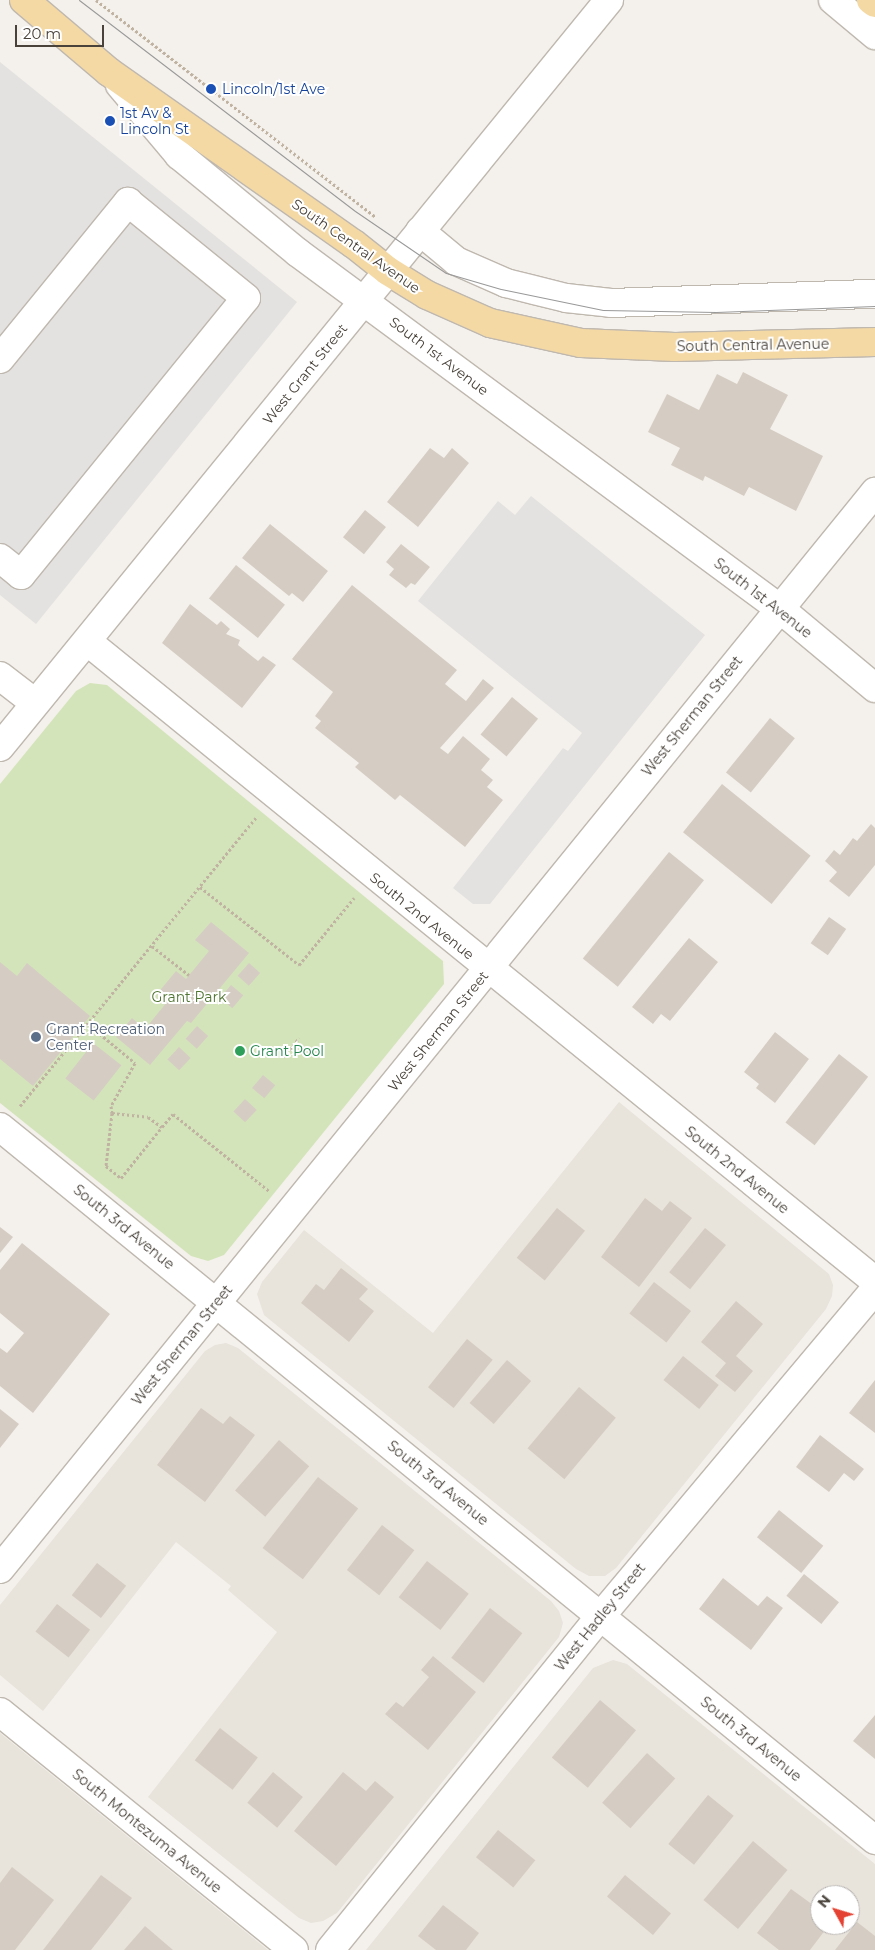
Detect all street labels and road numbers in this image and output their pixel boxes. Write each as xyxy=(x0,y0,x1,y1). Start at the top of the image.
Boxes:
street label: South Central Avenue xyxy=(289,195,423,297)
street label: South 1st Avenue xyxy=(386,313,492,399)
street label: West Grant Street xyxy=(259,320,351,428)
street label: South Central Avenue xyxy=(677,335,829,355)
street label: South 1st Avenue xyxy=(711,555,815,641)
street label: West Sherman Street xyxy=(638,652,746,780)
street label: South 2nd Avenue xyxy=(367,869,477,963)
street label: West Sherman Street xyxy=(384,967,492,1095)
street label: South 2nd Avenue xyxy=(682,1123,792,1217)
street label: South 3rd Avenue xyxy=(70,1181,178,1273)
street label: West Sherman Street xyxy=(128,1281,236,1409)
street label: South 3rd Avenue xyxy=(384,1437,492,1529)
street label: West Hadley Street xyxy=(551,1560,649,1674)
street label: South 3rd Avenue xyxy=(697,1693,805,1785)
street label: South Montezuma Avenue xyxy=(69,1766,225,1896)

